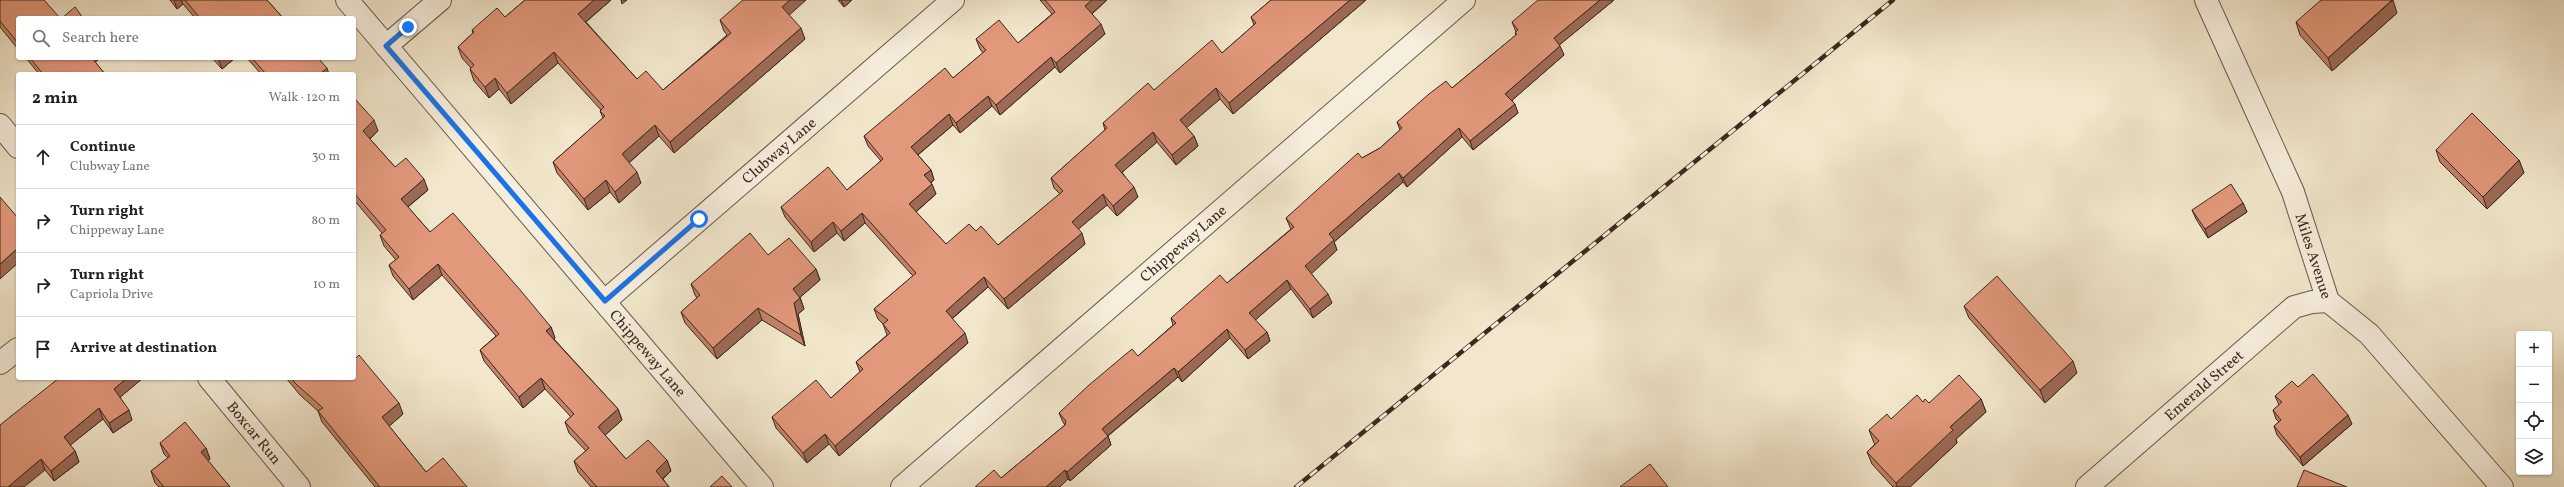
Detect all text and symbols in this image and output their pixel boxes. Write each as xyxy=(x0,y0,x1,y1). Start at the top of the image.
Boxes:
search box xyxy=(16,16,356,60)
route end xyxy=(399,18,417,36)
icon: search xyxy=(30,27,52,49)
text: Search here xyxy=(62,28,139,49)
text: 2 min xyxy=(32,87,78,110)
text: Walk · 120 m xyxy=(269,89,340,107)
street label: Clubway Lane xyxy=(738,114,822,190)
text: Continue xyxy=(70,137,135,158)
icon: ahead xyxy=(32,146,54,168)
text: 30 m xyxy=(312,148,340,166)
text: Clubway Lane xyxy=(70,158,150,176)
text: Turn right xyxy=(70,201,144,222)
street label: Chippeway Lane xyxy=(1136,201,1232,288)
icon: right xyxy=(32,210,54,232)
route start xyxy=(690,210,708,228)
street label: Miles Avenue xyxy=(2289,211,2336,302)
text: 80 m xyxy=(311,212,340,230)
text: Chippeway Lane xyxy=(70,222,164,240)
text: Turn right xyxy=(70,265,144,286)
icon: right xyxy=(32,274,54,296)
text: 10 m xyxy=(313,276,340,294)
text: Capriola Drive xyxy=(70,286,153,304)
street label: Chippeway Lane xyxy=(604,306,690,402)
map controls xyxy=(2516,331,2552,475)
button: + xyxy=(2516,331,2552,367)
icon: arrive xyxy=(32,338,54,360)
text: Arrive at destination xyxy=(70,338,217,359)
street label: Emerald Street xyxy=(2161,346,2249,427)
button: − xyxy=(2516,367,2552,403)
street label: Boxcar Run xyxy=(221,398,285,470)
button: locate xyxy=(2516,403,2552,439)
button: layers xyxy=(2516,439,2552,475)

